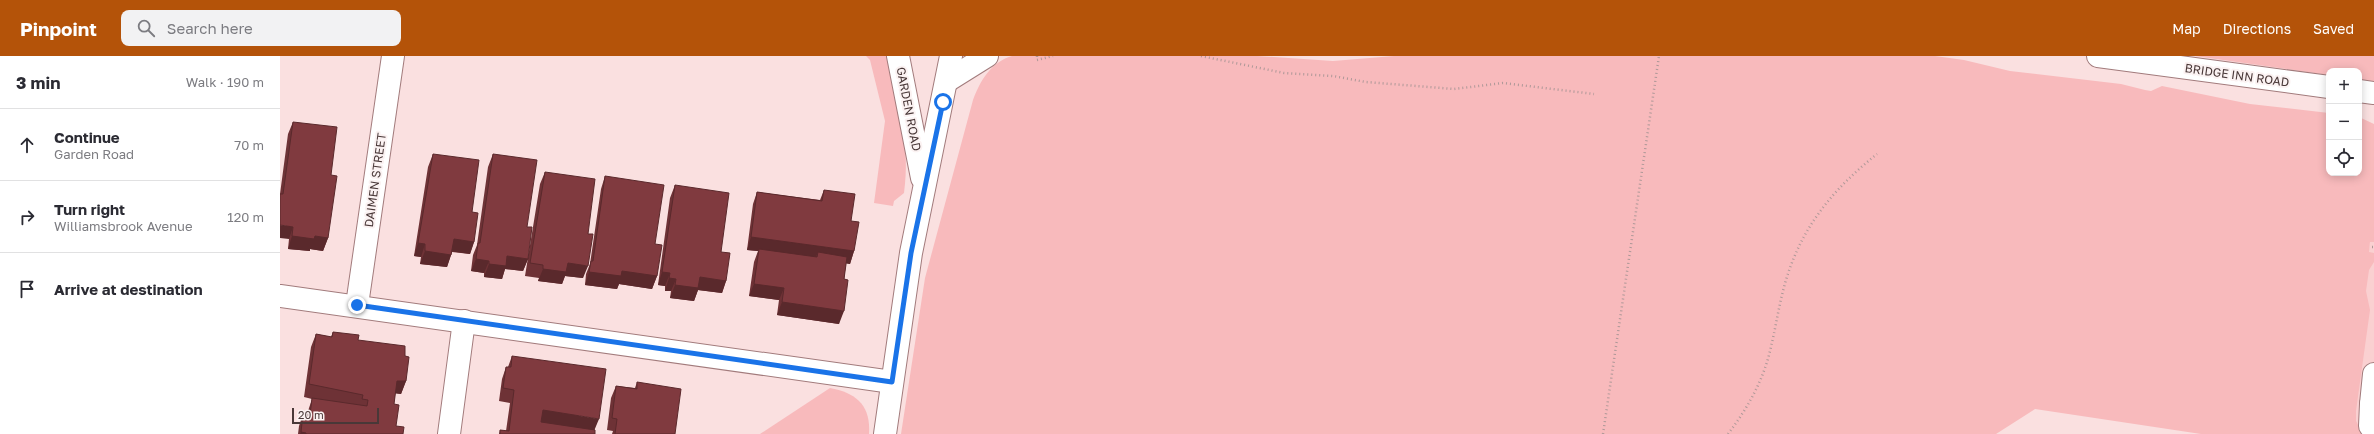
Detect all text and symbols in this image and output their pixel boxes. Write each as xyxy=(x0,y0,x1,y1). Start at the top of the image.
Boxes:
search box xyxy=(121,10,401,46)
text: Pinpoint xyxy=(20,17,97,40)
icon: search xyxy=(135,17,157,39)
text: Search here xyxy=(167,19,253,37)
text: Map xyxy=(2172,20,2201,37)
text: Directions xyxy=(2223,20,2291,37)
text: Saved xyxy=(2313,20,2354,37)
street label: BRIDGE INN ROAD xyxy=(2184,60,2290,90)
street label: GARDEN ROAD xyxy=(893,66,925,152)
map controls xyxy=(2326,68,2362,176)
button: + xyxy=(2326,68,2362,104)
text: 3 min xyxy=(16,72,60,93)
text: Walk · 190 m xyxy=(186,74,264,90)
route start xyxy=(934,93,952,111)
button: − xyxy=(2326,104,2362,140)
text: Continue xyxy=(54,128,120,146)
street label: DAIMEN STREET xyxy=(361,131,389,228)
icon: ahead xyxy=(16,134,38,156)
text: 70 m xyxy=(234,137,264,153)
button: locate xyxy=(2326,140,2362,176)
text: Garden Road xyxy=(54,146,134,162)
text: Turn right xyxy=(54,200,125,218)
icon: right xyxy=(16,206,38,228)
text: 120 m xyxy=(227,209,264,225)
text: Williamsbrook Avenue xyxy=(54,218,193,234)
icon: arrive xyxy=(16,278,38,300)
text: Arrive at destination xyxy=(54,280,203,298)
route end xyxy=(348,296,366,314)
scale bar xyxy=(292,406,379,425)
text: 20 m xyxy=(298,408,324,421)

